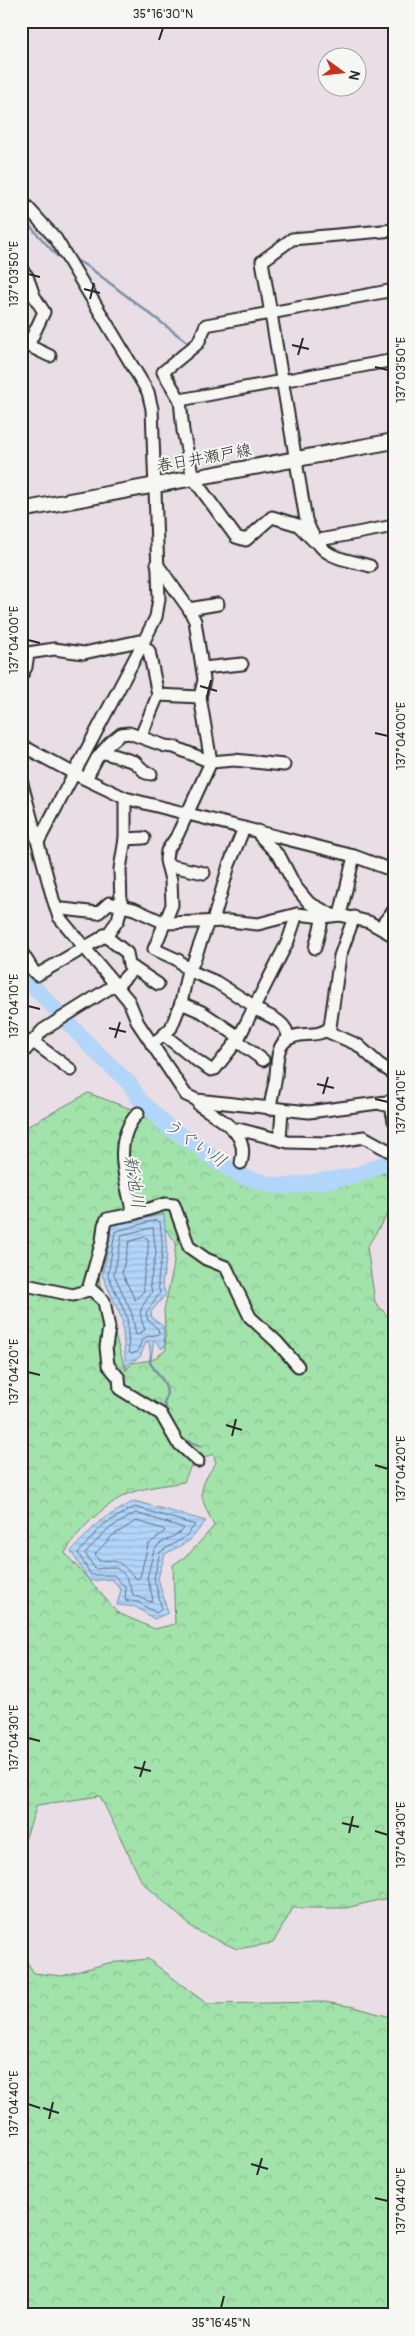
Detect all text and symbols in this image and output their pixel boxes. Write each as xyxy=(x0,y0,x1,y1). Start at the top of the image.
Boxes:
text: 35°16'30"N xyxy=(133,7,193,22)
north arrow xyxy=(318,48,368,98)
text: N xyxy=(345,68,364,82)
text: 137°03'50"E xyxy=(7,241,22,307)
text: 137°03'50"E xyxy=(394,337,409,403)
street label: 春日井瀬戸線 xyxy=(155,440,253,476)
text: 137°04'00"E xyxy=(7,606,22,674)
text: 137°04'00"E xyxy=(394,702,409,770)
text: 137°04'10"E xyxy=(7,974,22,1038)
text: 137°04'10"E xyxy=(394,1070,409,1134)
water label: うぐい川 xyxy=(159,1113,231,1173)
water label: 新池川 xyxy=(118,1154,150,1210)
text: 137°04'20"E xyxy=(7,1339,22,1405)
text: 137°04'20"E xyxy=(394,1436,409,1502)
text: 137°04'30"E xyxy=(7,1705,22,1771)
text: 137°04'30"E xyxy=(394,1802,409,1868)
text: 137°04'40"E xyxy=(7,2071,22,2137)
text: 137°04'40"E xyxy=(394,2168,409,2234)
text: 35°16'45"N xyxy=(192,2316,250,2331)

